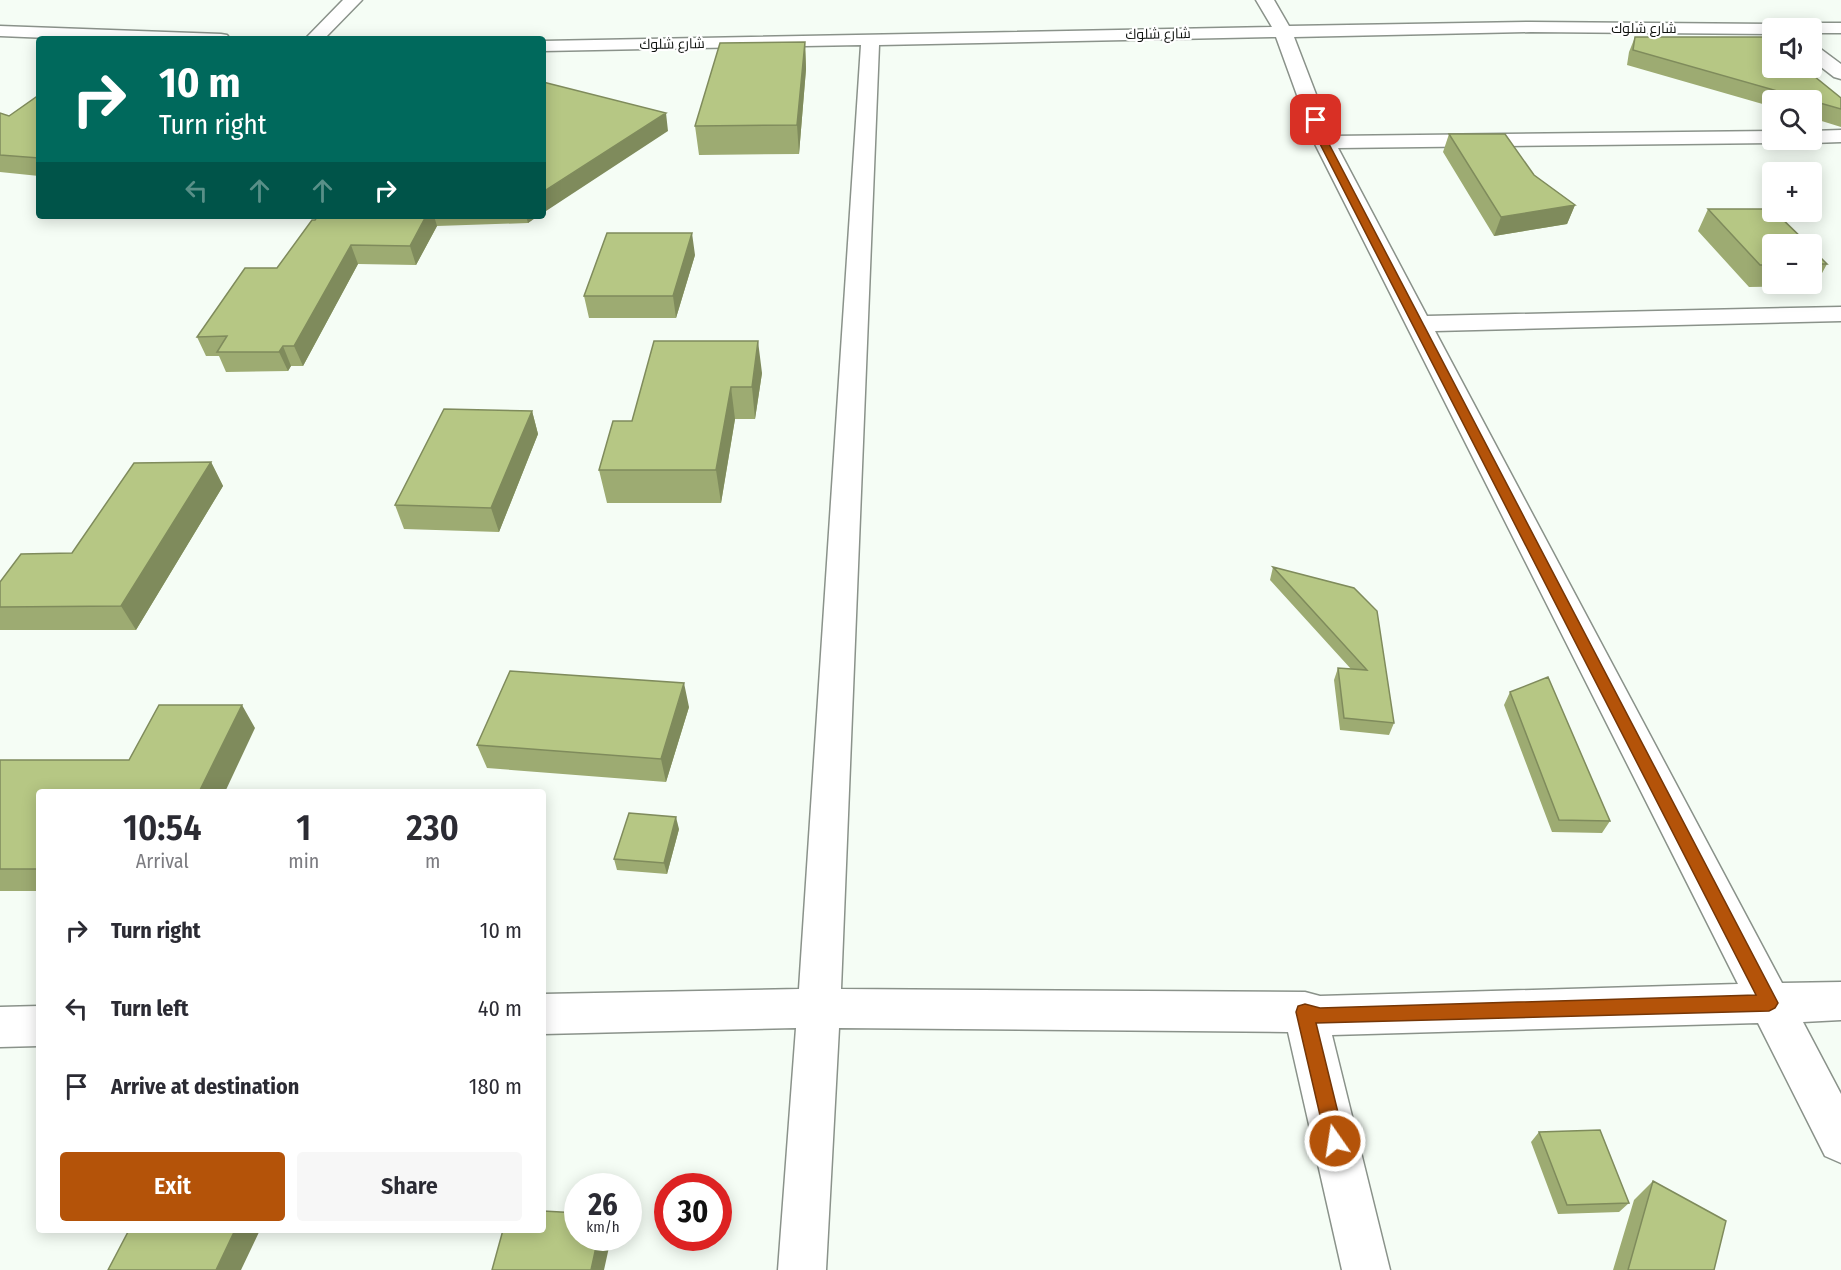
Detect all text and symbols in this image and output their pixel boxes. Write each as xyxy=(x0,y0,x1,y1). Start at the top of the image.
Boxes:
map controls xyxy=(1762,18,1822,294)
button: sound xyxy=(1762,18,1822,78)
street label: شارع شلوك xyxy=(1611,20,1677,37)
street label: شارع شلوك xyxy=(1125,25,1191,43)
street label: شارع شلوك xyxy=(639,35,705,53)
text: 10 m xyxy=(159,58,240,108)
icon: right xyxy=(60,60,138,138)
button: search xyxy=(1762,90,1822,150)
pin xyxy=(1290,94,1341,145)
icon: arrive xyxy=(1299,103,1332,136)
text: Turn right xyxy=(159,109,267,141)
button: + xyxy=(1762,162,1822,222)
icon: left xyxy=(180,174,213,207)
icon: ahead xyxy=(243,174,276,207)
icon: ahead xyxy=(306,174,339,207)
icon: right xyxy=(369,174,402,207)
button: − xyxy=(1762,234,1822,294)
text: 10:54 xyxy=(123,806,201,850)
text: 1 xyxy=(296,806,311,850)
text: 230 xyxy=(406,806,459,850)
text: Arrival xyxy=(136,849,189,873)
text: min xyxy=(288,849,319,873)
text: m xyxy=(425,849,440,873)
icon: right xyxy=(60,914,93,947)
text: Turn right xyxy=(111,917,200,944)
text: 10 m xyxy=(480,917,522,944)
icon: left xyxy=(60,992,93,1025)
text: Turn left xyxy=(111,995,189,1022)
text: 40 m xyxy=(478,995,522,1022)
icon: arrive xyxy=(60,1070,93,1103)
text: Arrive at destination xyxy=(111,1073,299,1100)
text: 180 m xyxy=(469,1073,522,1100)
position arrow xyxy=(1303,1109,1367,1173)
button: Exit xyxy=(60,1152,285,1221)
button: Share xyxy=(297,1152,522,1221)
speed limit sign: 30 xyxy=(654,1173,732,1251)
text: 26 xyxy=(588,1187,618,1223)
text: km/h xyxy=(586,1218,620,1236)

